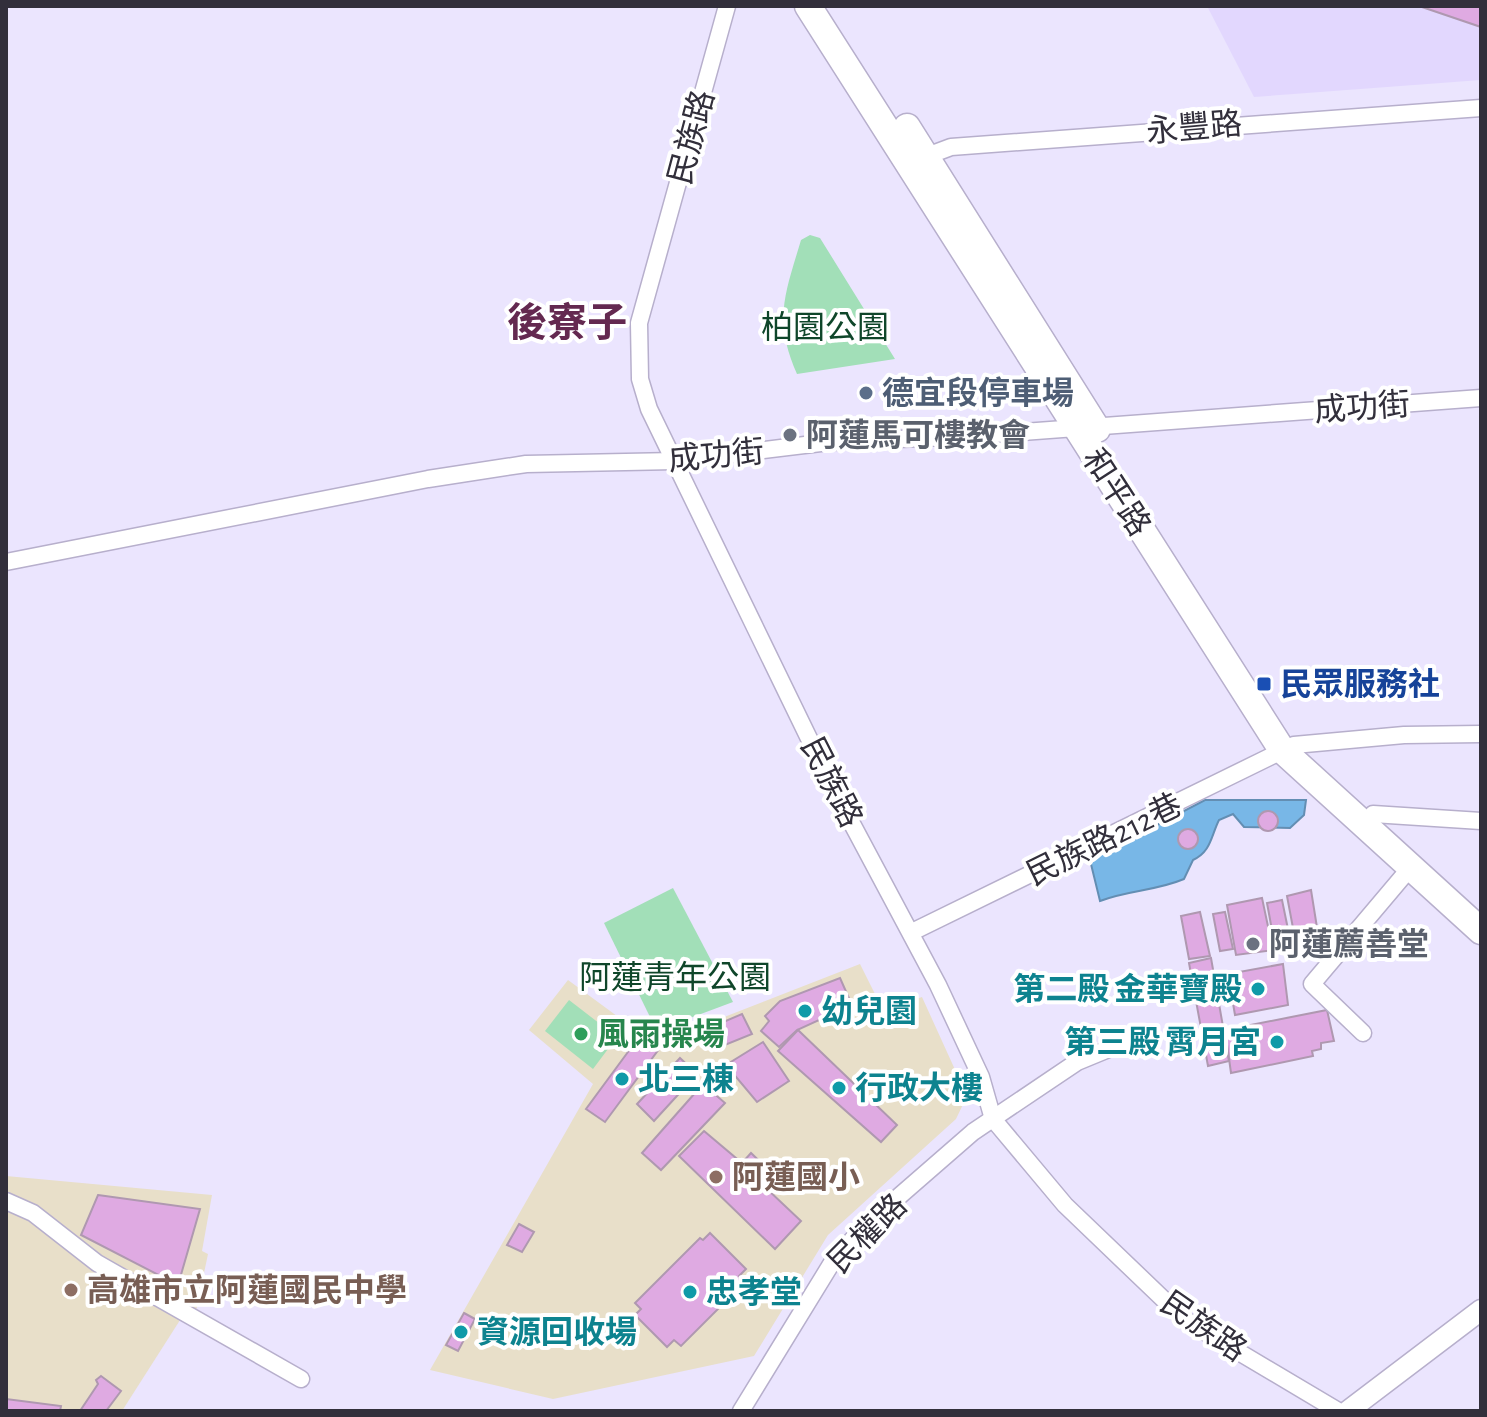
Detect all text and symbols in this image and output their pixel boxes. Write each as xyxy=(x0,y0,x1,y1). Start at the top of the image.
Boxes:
street label: 民族路 xyxy=(662,86,720,188)
street label: 永豐路 xyxy=(1145,106,1243,148)
district label: 後寮子 xyxy=(507,301,627,344)
park label: 柏園公園 xyxy=(761,310,889,344)
place label: 德宜段停車場 xyxy=(882,376,1074,410)
marker: 德宜段停車場 xyxy=(857,384,875,402)
street label: 成功街 xyxy=(1313,388,1411,427)
place label: 阿蓮馬可樓教會 xyxy=(806,418,1030,452)
marker: 阿蓮馬可樓教會 xyxy=(781,426,799,444)
street label: 成功街 xyxy=(667,435,765,476)
street label: 和平路 xyxy=(1077,442,1157,542)
place label: 民眾服務社 xyxy=(1280,667,1440,701)
marker: 民眾服務社 xyxy=(1255,675,1273,693)
street label: 民族路 xyxy=(795,732,869,832)
street label: 民族路212巷 xyxy=(1021,787,1187,891)
place label: 阿蓮薦善堂 xyxy=(1269,927,1429,961)
marker: 阿蓮薦善堂 xyxy=(1244,935,1262,953)
park label: 阿蓮青年公園 xyxy=(579,960,771,994)
place label: 第二殿 金華寶殿 xyxy=(1013,972,1242,1006)
marker: 第二殿 金華寶殿 xyxy=(1249,980,1267,998)
place label: 幼兒園 xyxy=(821,994,917,1028)
marker: 幼兒園 xyxy=(796,1002,814,1020)
place label: 風雨操場 xyxy=(597,1017,725,1051)
marker: 風雨操場 xyxy=(572,1025,590,1043)
place label: 第三殿 霄月宮 xyxy=(1064,1025,1261,1059)
marker: 第三殿 霄月宮 xyxy=(1268,1033,1286,1051)
place label: 北三棟 xyxy=(638,1062,734,1096)
marker: 北三棟 xyxy=(613,1070,631,1088)
place label: 行政大樓 xyxy=(855,1071,983,1105)
marker: 行政大樓 xyxy=(830,1079,848,1097)
place label: 阿蓮國小 xyxy=(732,1160,860,1194)
marker: 阿蓮國小 xyxy=(707,1168,725,1186)
street label: 民權路 xyxy=(821,1187,913,1279)
place label: 高雄市立阿蓮國民中學 xyxy=(87,1273,407,1307)
place label: 忠孝堂 xyxy=(706,1275,802,1309)
marker: 高雄市立阿蓮國民中學 xyxy=(62,1281,80,1299)
marker: 忠孝堂 xyxy=(681,1283,699,1301)
street label: 民族路 xyxy=(1155,1285,1253,1367)
place label: 資源回收場 xyxy=(477,1315,637,1349)
marker: 資源回收場 xyxy=(452,1323,470,1341)

